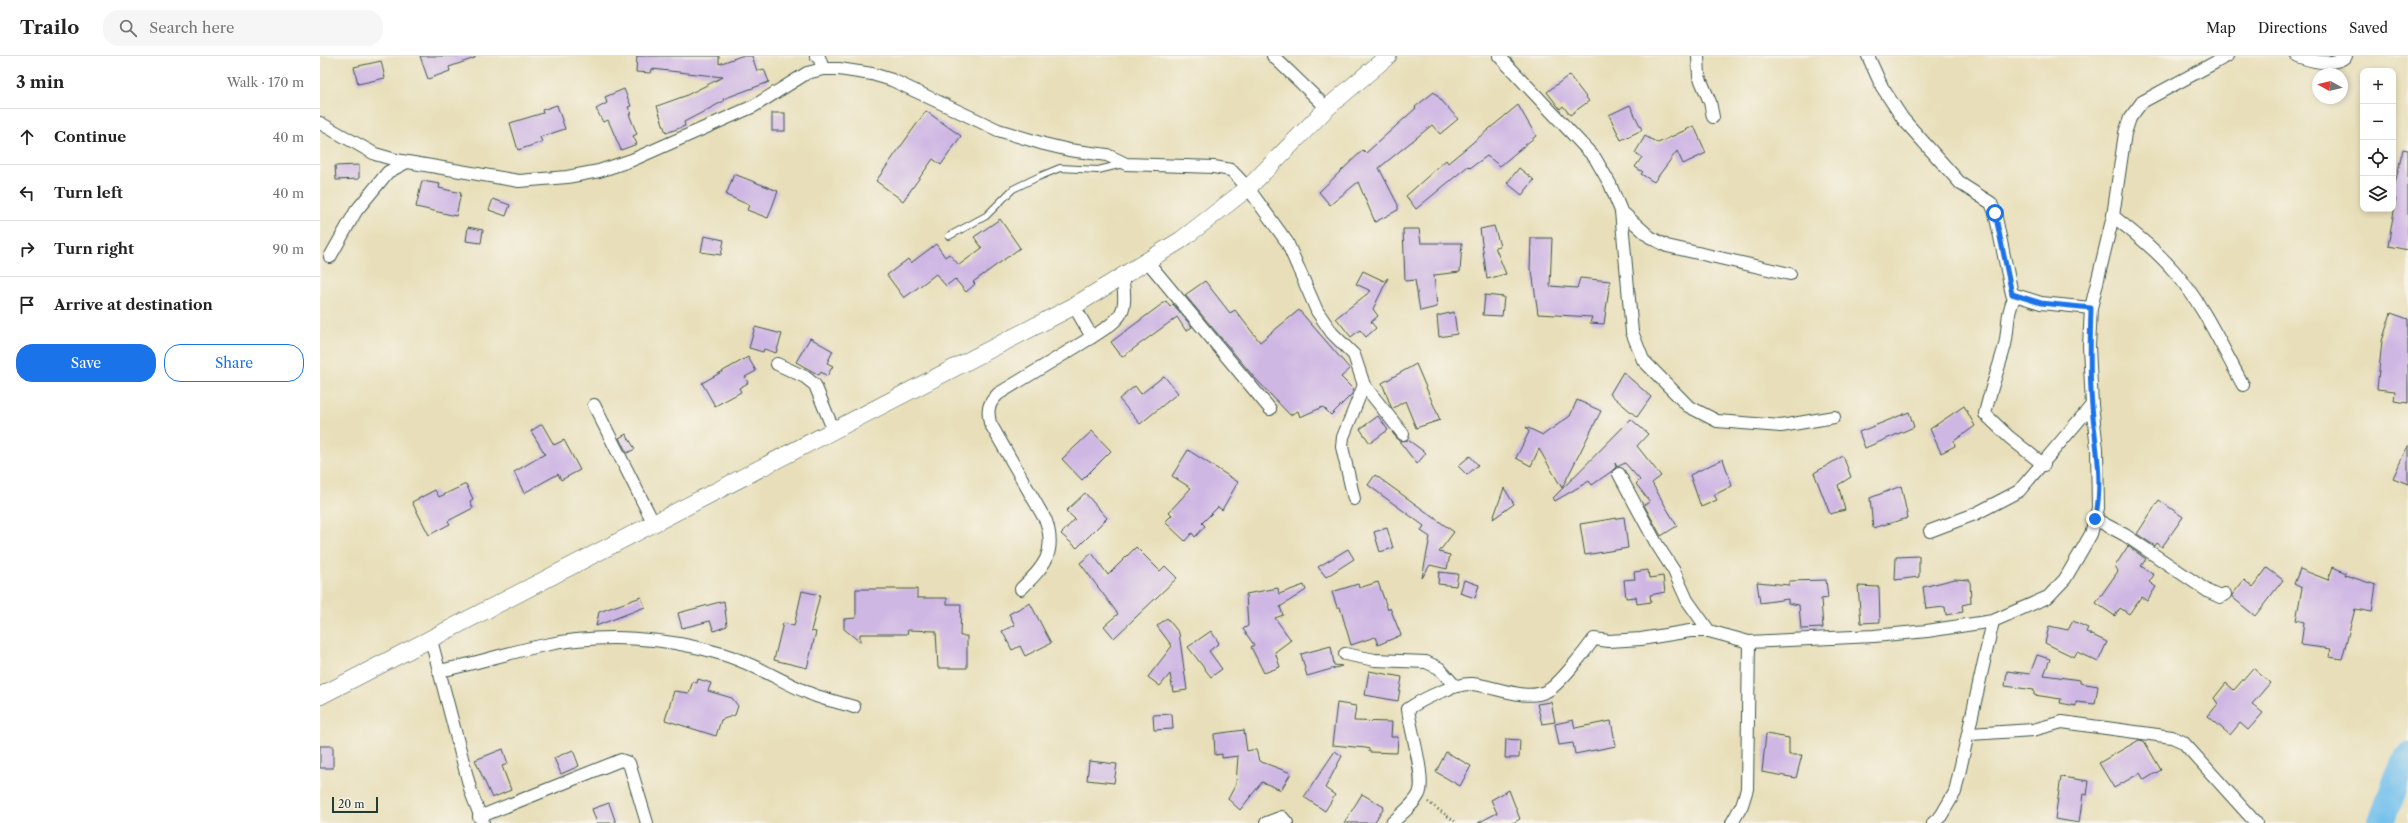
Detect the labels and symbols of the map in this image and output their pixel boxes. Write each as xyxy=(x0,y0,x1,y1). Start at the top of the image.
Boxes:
north arrow xyxy=(2312,68,2348,104)
route start xyxy=(1986,204,2004,222)
route end xyxy=(2086,510,2104,528)
scale bar xyxy=(332,795,378,814)

